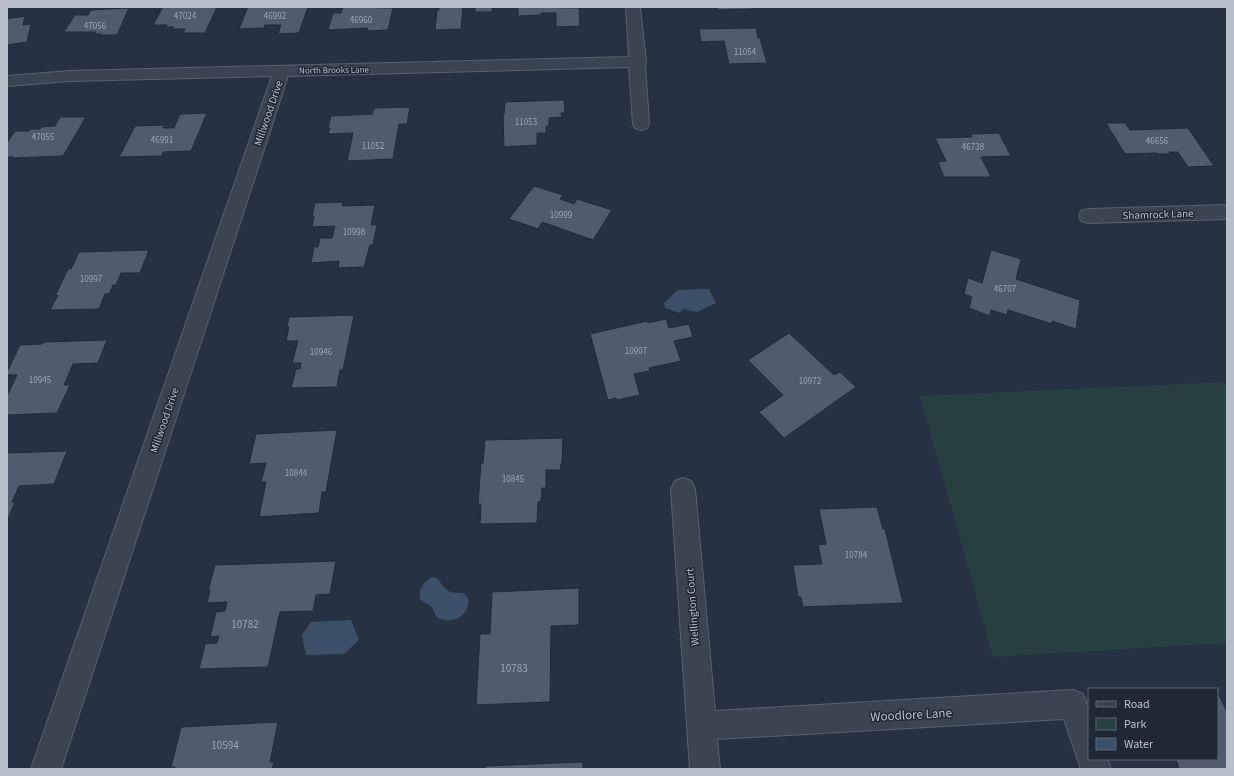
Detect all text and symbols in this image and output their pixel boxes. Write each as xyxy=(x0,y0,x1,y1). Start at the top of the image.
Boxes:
house number: 47024 xyxy=(174,10,197,23)
house number: 46992 xyxy=(264,10,287,23)
house number: 46960 xyxy=(350,14,373,27)
house number: 47056 xyxy=(84,20,107,33)
house number: 11054 xyxy=(734,46,757,59)
street label: North Brooks Lane xyxy=(299,63,370,78)
street label: Millwood Drive xyxy=(250,78,287,148)
house number: 11053 xyxy=(515,116,538,129)
house number: 47055 xyxy=(32,131,55,144)
house number: 46991 xyxy=(151,134,173,147)
house number: 46656 xyxy=(1146,135,1169,148)
house number: 11052 xyxy=(362,140,385,153)
house number: 46738 xyxy=(962,141,985,154)
street label: Shamrock Lane xyxy=(1122,206,1194,223)
house number: 10999 xyxy=(550,209,573,222)
house number: 10998 xyxy=(343,226,366,239)
house number: 10997 xyxy=(80,273,103,286)
house number: 46707 xyxy=(994,283,1017,296)
house number: 10907 xyxy=(625,345,648,358)
house number: 10946 xyxy=(310,346,333,359)
house number: 10945 xyxy=(29,374,52,387)
house number: 10972 xyxy=(799,375,822,388)
street label: Millwood Drive xyxy=(146,385,183,455)
house number: 10844 xyxy=(285,467,308,480)
house number: 10845 xyxy=(502,473,525,486)
house number: 10784 xyxy=(845,549,868,562)
street label: Wellington Court xyxy=(682,568,703,646)
house number: 10782 xyxy=(231,617,259,632)
house number: 10783 xyxy=(500,661,528,676)
legend xyxy=(1088,688,1218,760)
text: Road xyxy=(1124,696,1150,713)
street label: Woodlore Lane xyxy=(870,704,952,726)
text: Park xyxy=(1124,716,1146,733)
text: Water xyxy=(1124,736,1154,753)
house number: 10594 xyxy=(211,738,239,753)

